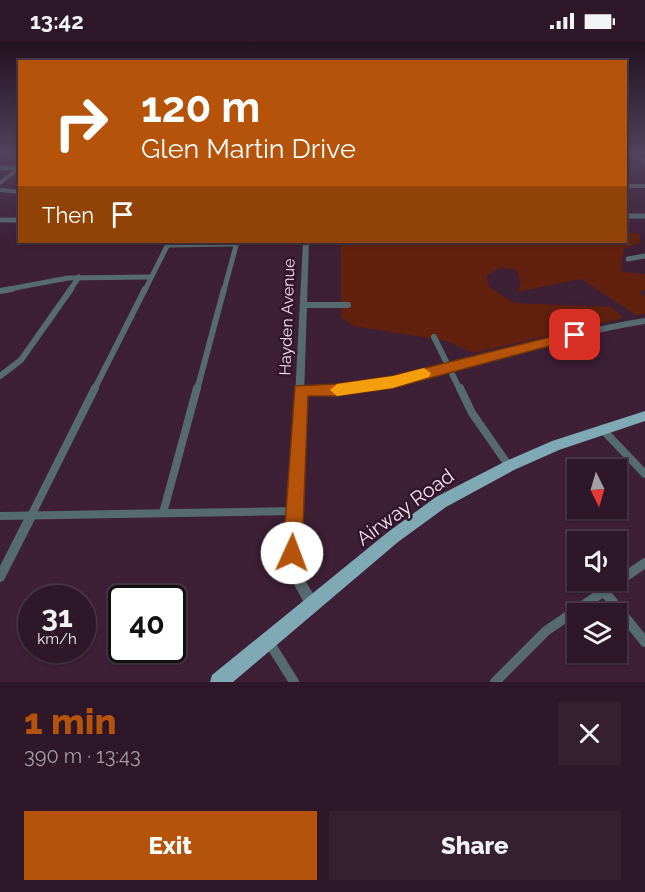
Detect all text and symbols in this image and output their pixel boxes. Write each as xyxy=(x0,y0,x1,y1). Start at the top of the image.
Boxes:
text: 13:42 xyxy=(30,8,84,34)
text: 120 m xyxy=(141,83,260,132)
icon: right xyxy=(42,84,120,162)
text: Glen Martin Drive xyxy=(141,133,356,164)
icon: arrive xyxy=(106,198,139,231)
text: Then xyxy=(42,202,94,228)
street label: Hayden Avenue xyxy=(275,258,299,376)
pin xyxy=(549,309,600,360)
icon: arrive xyxy=(558,318,591,351)
north arrow xyxy=(567,459,627,519)
map controls xyxy=(567,459,627,663)
street label: Airway Road xyxy=(351,464,459,550)
position arrow xyxy=(260,521,324,585)
button: sound xyxy=(567,531,627,591)
speed limit sign: 40 xyxy=(108,585,186,663)
text: 31 xyxy=(41,599,73,634)
button: layers xyxy=(567,603,627,663)
text: km/h xyxy=(37,630,77,648)
text: 1 min xyxy=(24,700,116,742)
button: close xyxy=(558,702,621,765)
text: 390 m · 13:43 xyxy=(24,744,141,768)
button: Exit xyxy=(24,811,317,880)
button: Share xyxy=(329,811,621,880)

